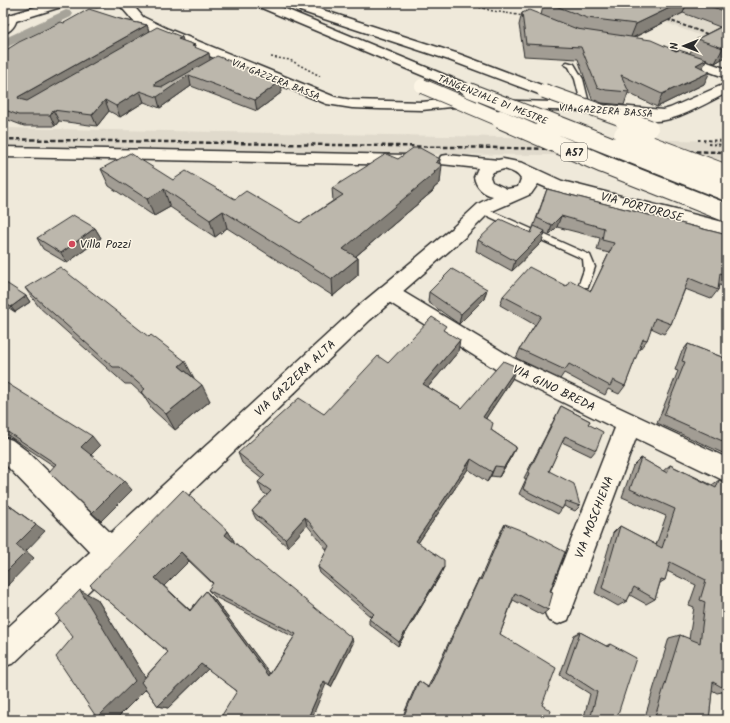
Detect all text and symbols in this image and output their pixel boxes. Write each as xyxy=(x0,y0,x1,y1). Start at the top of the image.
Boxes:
north arrow xyxy=(664,26,704,66)
text: N xyxy=(666,42,684,50)
street label: VIA GAZZERA BASSA xyxy=(229,55,322,105)
street label: TANGENZIALE DI MESTRE xyxy=(435,71,551,130)
street label: VIA GAZZERA BASSA xyxy=(558,100,653,122)
road number: A57 xyxy=(561,143,587,161)
street label: VIA PORTOROSE xyxy=(599,187,686,228)
place label: Villa Pozzi xyxy=(80,235,132,254)
marker: Villa Pozzi xyxy=(67,239,77,249)
street label: VIA GAZZERA ALTA xyxy=(250,335,340,421)
street label: VIA GINO BREDA xyxy=(509,360,599,417)
street label: VIA MOSCHIENA xyxy=(570,473,619,561)

